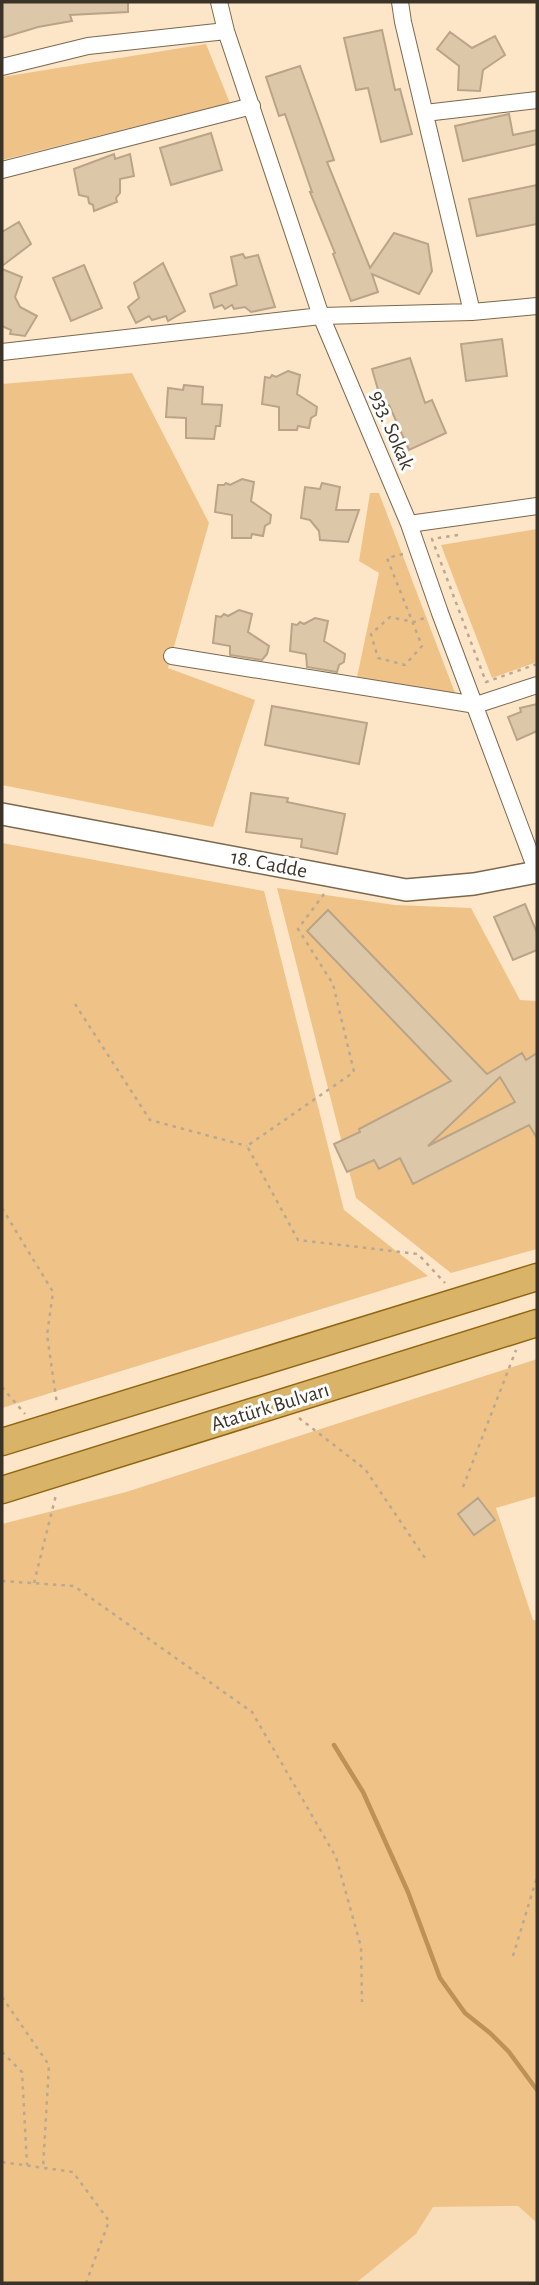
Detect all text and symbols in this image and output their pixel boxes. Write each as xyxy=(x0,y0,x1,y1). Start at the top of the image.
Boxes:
street label: 933. Sokak xyxy=(366,387,418,473)
street label: 18. Cadde xyxy=(229,846,309,882)
street label: Atatürk Bulvarı xyxy=(208,1379,332,1435)

